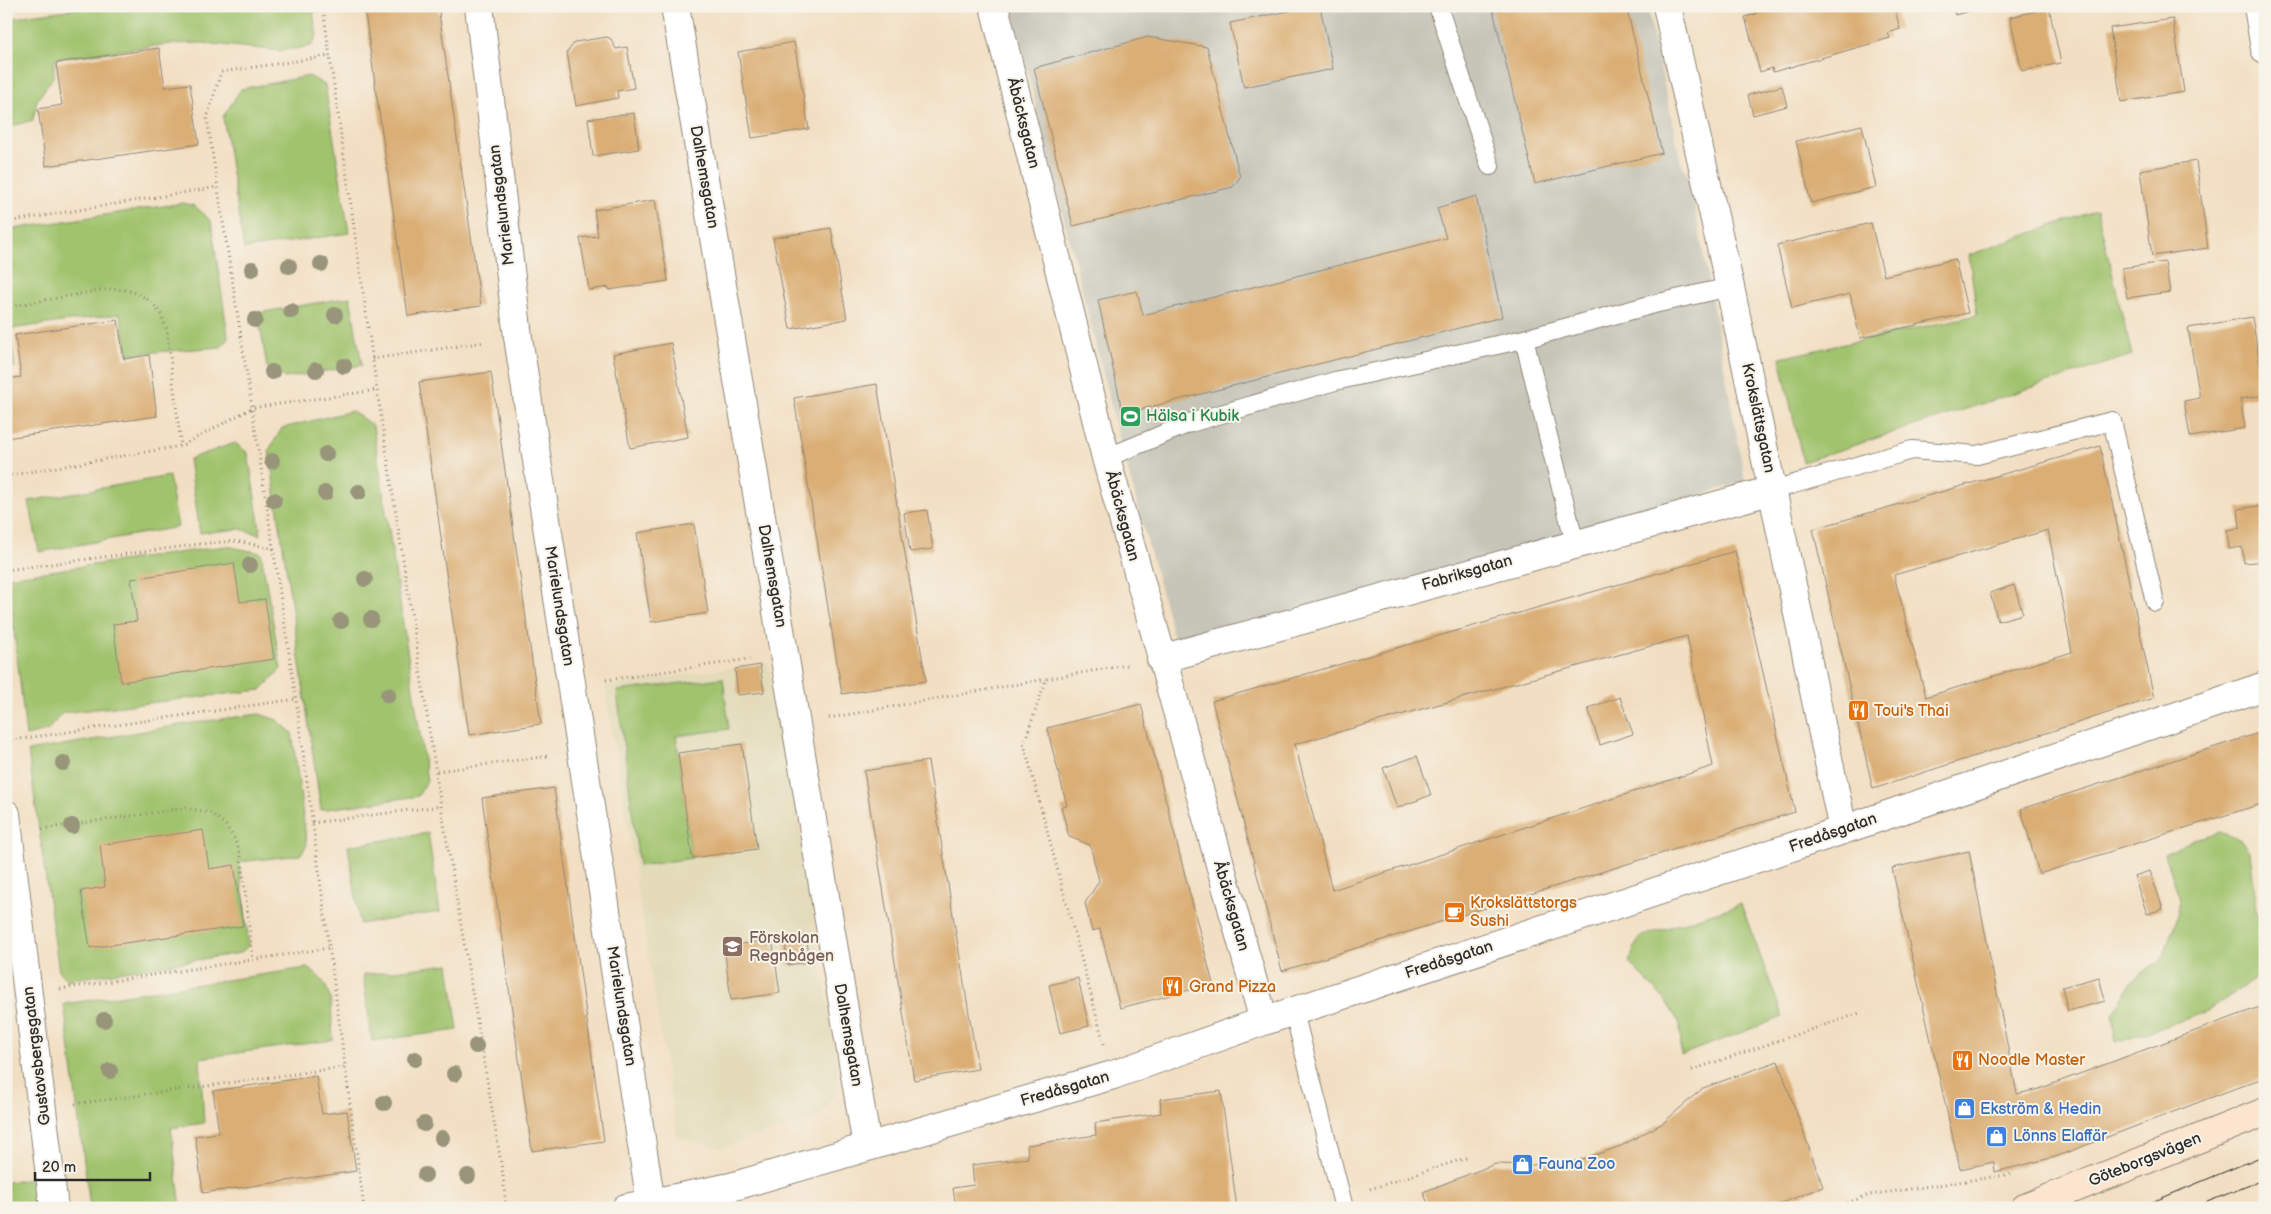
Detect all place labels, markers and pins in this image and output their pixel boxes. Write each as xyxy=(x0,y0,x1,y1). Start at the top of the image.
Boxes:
sports icon: Hälsa i Kubik xyxy=(1118,404,1142,428)
place label: Hälsa i Kubik xyxy=(1146,407,1239,426)
restaurant icon: Toui's Thai xyxy=(1846,699,1870,723)
place label: Toui's Thai xyxy=(1874,702,1949,721)
place label: Krokslättstorgs Sushi xyxy=(1470,894,1577,931)
cafe icon: Krokslättstorgs Sushi xyxy=(1442,900,1466,924)
place label: Förskolan Regnbågen xyxy=(749,929,834,966)
school or university icon: Förskolan Regnbågen xyxy=(721,935,745,959)
restaurant icon: Grand Pizza xyxy=(1161,975,1185,999)
place label: Grand Pizza xyxy=(1189,978,1276,997)
restaurant icon: Noodle Master xyxy=(1950,1048,1974,1072)
place label: Noodle Master xyxy=(1978,1051,2085,1070)
shop icon: Ekström & Hedin xyxy=(1952,1097,1976,1121)
place label: Ekström & Hedin xyxy=(1980,1100,2101,1119)
shop icon: Lönns Elaffär xyxy=(1985,1124,2009,1148)
place label: Lönns Elaffär xyxy=(2013,1127,2107,1146)
shop icon: Fauna Zoo xyxy=(1510,1152,1534,1176)
place label: Fauna Zoo xyxy=(1538,1155,1615,1174)

